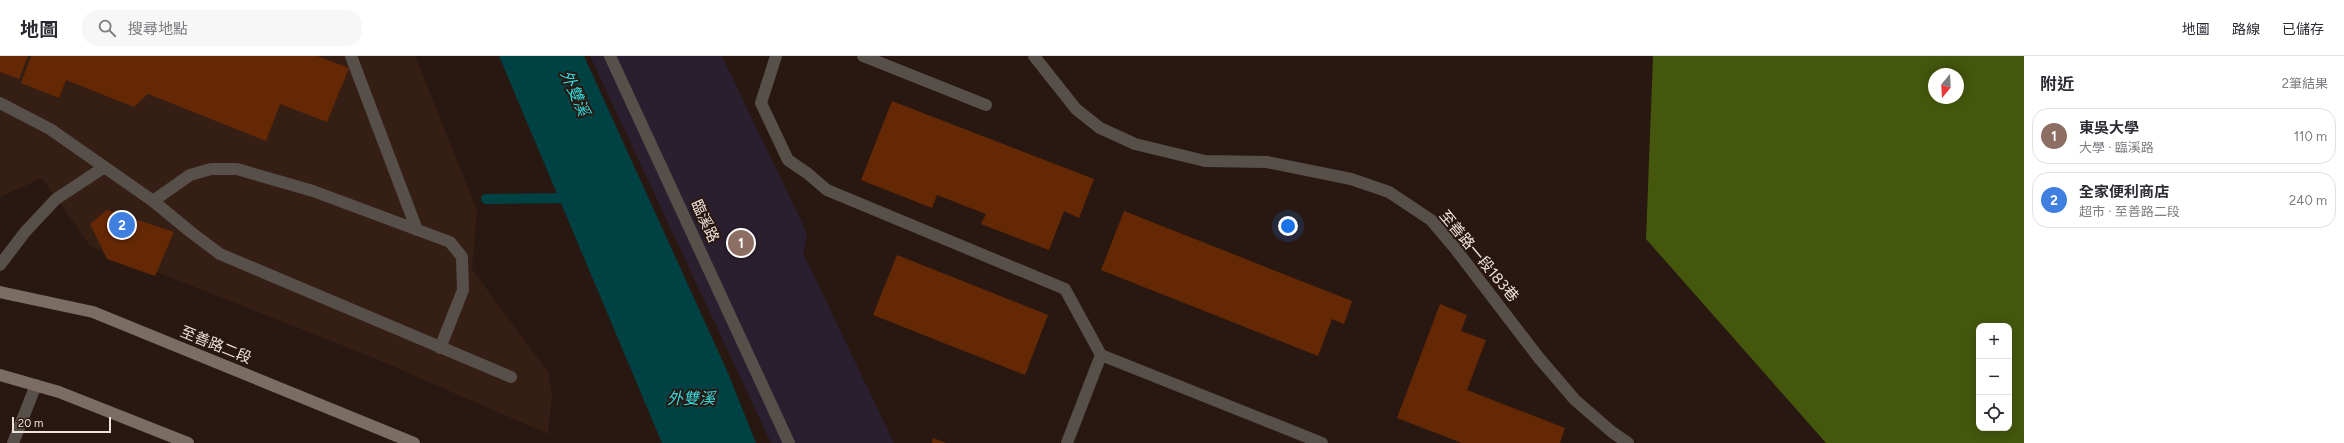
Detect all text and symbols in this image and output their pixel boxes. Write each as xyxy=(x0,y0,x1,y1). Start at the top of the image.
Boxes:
search box xyxy=(82,10,362,46)
icon: search xyxy=(96,17,118,39)
text: 地圖 xyxy=(20,18,58,41)
text: 搜尋地點 xyxy=(128,20,188,38)
text: 地圖 xyxy=(2182,21,2210,38)
text: 路線 xyxy=(2232,21,2260,38)
text: 已儲存 xyxy=(2282,21,2324,38)
water label: 外雙溪 xyxy=(557,67,594,121)
north arrow xyxy=(1928,68,1964,104)
text: 附近 xyxy=(2040,74,2074,94)
text: 2筆結果 xyxy=(2282,76,2328,91)
text: 東吳大學 xyxy=(2079,119,2139,137)
text: 1 xyxy=(2051,129,2057,144)
text: 110 m xyxy=(2294,129,2327,144)
text: 大學 · 臨溪路 xyxy=(2079,140,2154,155)
text: 全家便利商店 xyxy=(2079,183,2169,201)
text: 2 xyxy=(2050,193,2058,208)
text: 240 m xyxy=(2289,193,2327,208)
street label: 臨溪路 xyxy=(687,197,723,245)
text: 超市 · 至善路二段 xyxy=(2079,204,2180,219)
street label: 至善路一段183巷 xyxy=(1436,207,1522,305)
pin: 2 xyxy=(109,210,135,240)
your location xyxy=(1278,216,1298,236)
pin: 1 xyxy=(728,228,754,258)
street label: 至善路二段 xyxy=(178,323,254,367)
map controls xyxy=(1976,323,2012,431)
button: + xyxy=(1976,323,2012,359)
button: − xyxy=(1976,359,2012,395)
water label: 外雙溪 xyxy=(667,389,717,408)
button: locate xyxy=(1976,395,2012,431)
scale bar xyxy=(12,415,111,434)
text: 20 m xyxy=(18,417,43,430)

